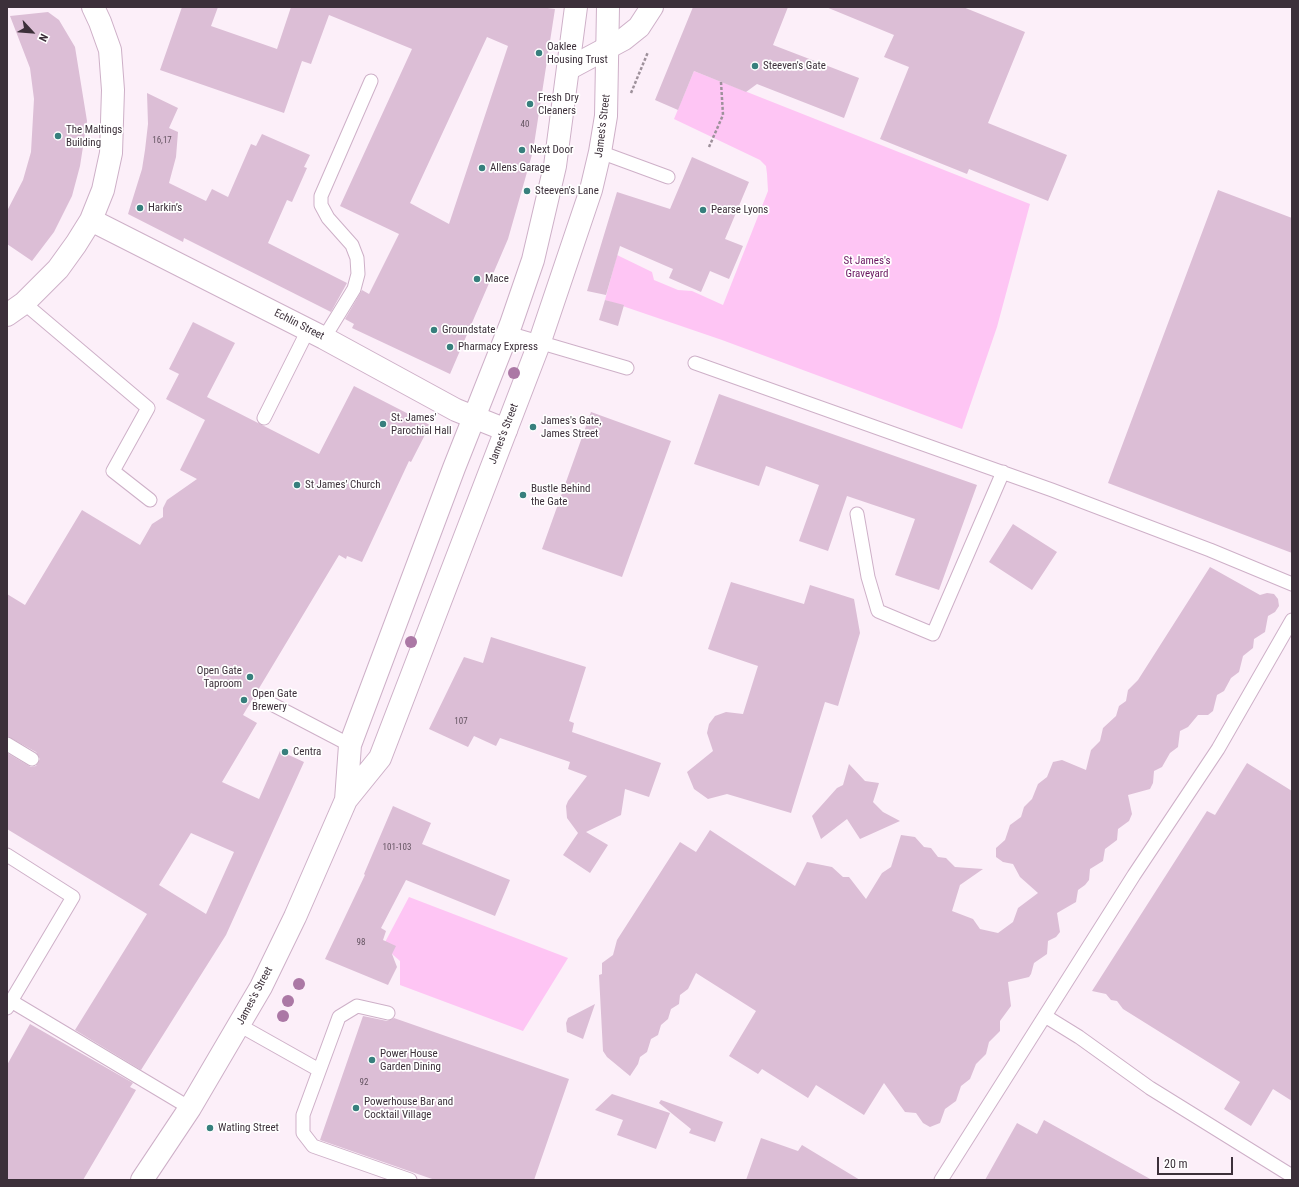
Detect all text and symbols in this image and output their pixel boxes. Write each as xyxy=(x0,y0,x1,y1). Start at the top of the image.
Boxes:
north arrow xyxy=(12,12,52,52)
text: N xyxy=(36,32,51,43)
place label: Oaklee Housing Trust xyxy=(547,40,608,66)
marker: Oaklee Housing Trust xyxy=(534,48,544,58)
place label: Steeven's Gate xyxy=(763,59,826,73)
marker: Steeven's Gate xyxy=(750,61,760,71)
place label: Fresh Dry Cleaners xyxy=(538,91,579,117)
street label: James's Street xyxy=(593,94,613,158)
marker: Fresh Dry Cleaners xyxy=(525,99,535,109)
house number: 40 xyxy=(521,120,529,130)
place label: The Maltings Building xyxy=(66,123,122,149)
marker: The Maltings Building xyxy=(53,131,63,141)
house number: 16,17 xyxy=(152,136,172,146)
place label: Next Door xyxy=(530,143,573,157)
marker: Next Door xyxy=(517,145,527,155)
place label: Allens Garage xyxy=(490,161,550,175)
marker: Allens Garage xyxy=(477,163,487,173)
place label: Steeven's Lane xyxy=(535,184,599,198)
marker: Steeven's Lane xyxy=(522,186,532,196)
place label: Harkin’s xyxy=(148,201,182,215)
marker: Harkin’s xyxy=(135,203,145,213)
place label: Pearse Lyons xyxy=(711,203,768,217)
marker: Pearse Lyons xyxy=(698,205,708,215)
park label: St James's Graveyard xyxy=(843,254,891,280)
place label: Mace xyxy=(485,272,509,286)
marker: Mace xyxy=(472,274,482,284)
street label: Echlin Street xyxy=(272,307,326,343)
place label: Groundstate xyxy=(442,323,495,337)
marker: Groundstate xyxy=(429,325,439,335)
place label: Pharmacy Express xyxy=(458,340,538,354)
marker: Pharmacy Express xyxy=(445,342,455,352)
street label: James's Street xyxy=(486,402,522,466)
place label: St. James' Parochial Hall xyxy=(391,411,451,437)
place label: James's Gate, James Street xyxy=(541,414,601,440)
marker: St. James' Parochial Hall xyxy=(378,419,388,429)
marker: James's Gate, James Street xyxy=(528,422,538,432)
place label: St James' Church xyxy=(305,478,380,492)
marker: St James' Church xyxy=(292,480,302,490)
place label: Bustle Behind the Gate xyxy=(531,482,591,508)
marker: Bustle Behind the Gate xyxy=(518,490,528,500)
place label: Open Gate Taproom xyxy=(197,664,242,690)
marker: Open Gate Taproom xyxy=(245,672,255,682)
place label: Open Gate Brewery xyxy=(252,687,297,713)
marker: Open Gate Brewery xyxy=(239,695,249,705)
house number: 107 xyxy=(454,717,468,727)
place label: Centra xyxy=(293,745,321,759)
marker: Centra xyxy=(280,747,290,757)
house number: 101-103 xyxy=(383,843,411,853)
house number: 98 xyxy=(357,938,365,948)
street label: James's Street xyxy=(234,965,276,1027)
place label: Power House Garden Dining xyxy=(380,1047,441,1073)
marker: Power House Garden Dining xyxy=(367,1055,377,1065)
house number: 92 xyxy=(360,1078,368,1088)
place label: Powerhouse Bar and Cocktail Village xyxy=(364,1095,453,1121)
marker: Powerhouse Bar and Cocktail Village xyxy=(351,1103,361,1113)
place label: Watling Street xyxy=(218,1121,279,1135)
marker: Watling Street xyxy=(205,1123,215,1133)
scale bar xyxy=(1159,1149,1235,1175)
text: 20 m xyxy=(1164,1157,1188,1171)

